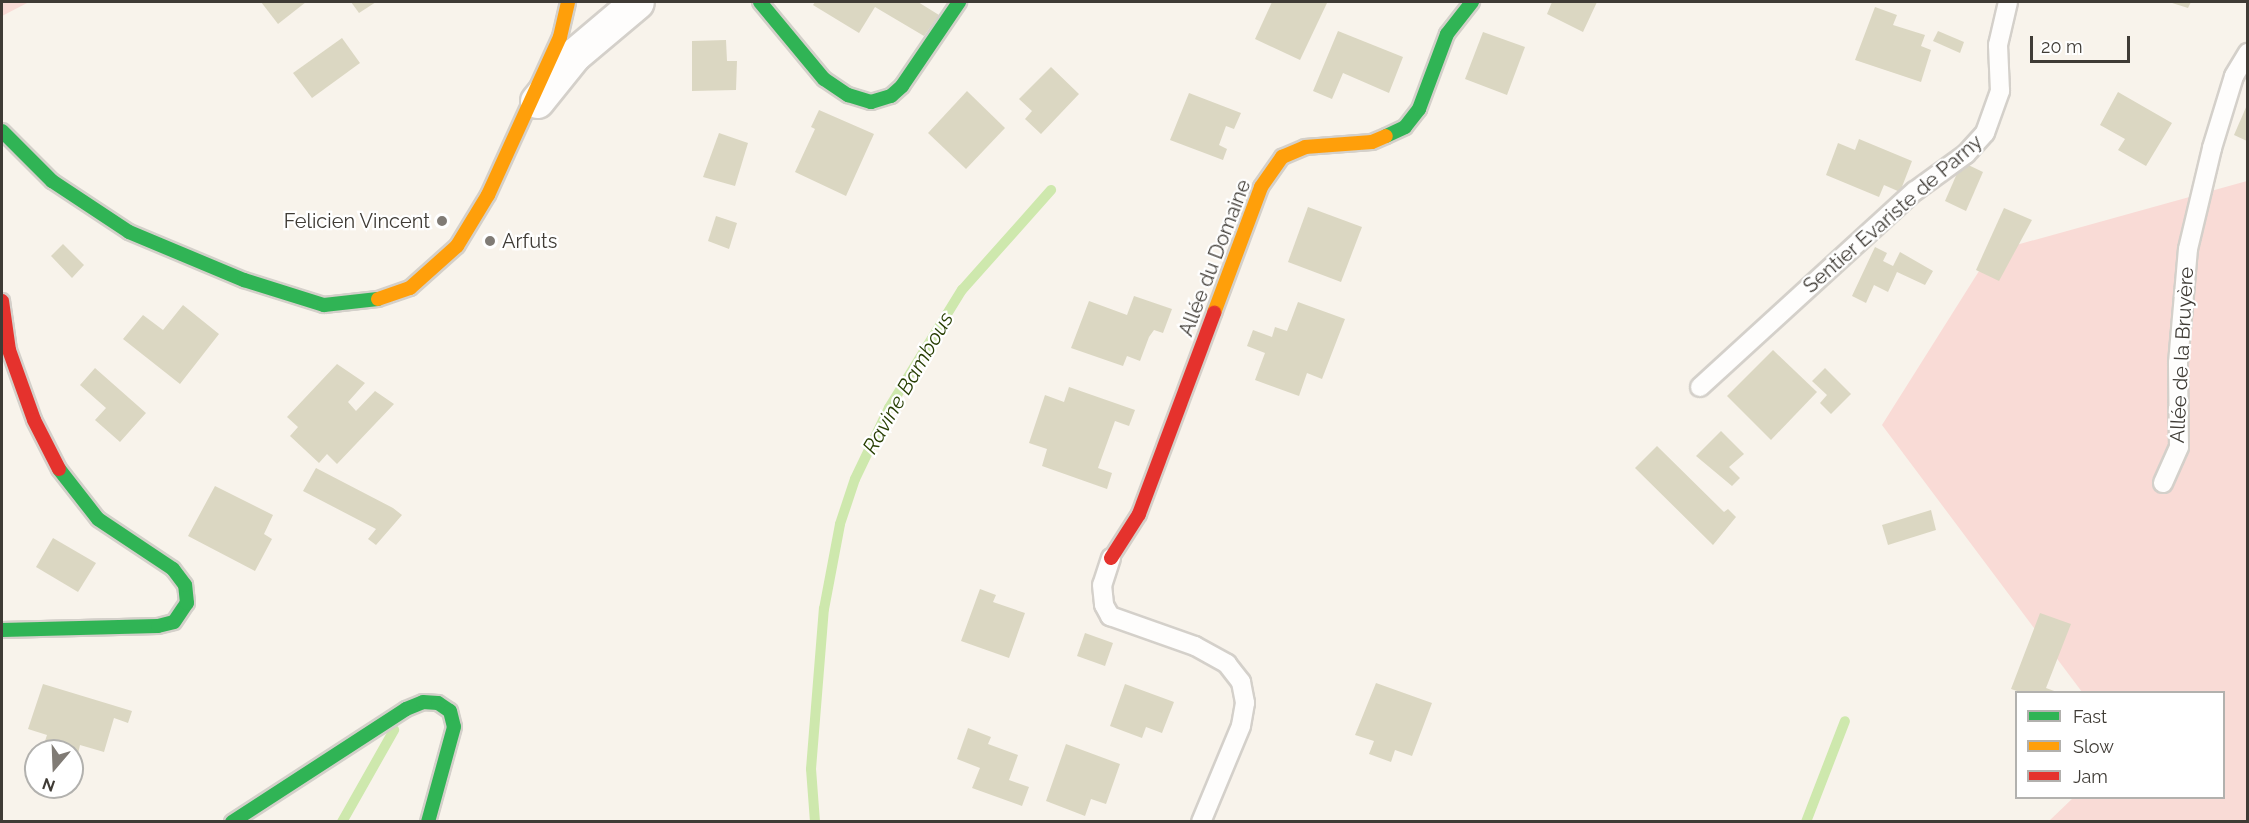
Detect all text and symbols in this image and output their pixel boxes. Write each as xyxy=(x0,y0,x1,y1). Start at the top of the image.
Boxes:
scale bar xyxy=(2033,24,2134,62)
text: 20 m xyxy=(2041,36,2083,57)
street label: Sentier Evariste de Parny xyxy=(1798,130,1988,298)
street label: Allée du Domaine xyxy=(1174,176,1256,340)
place label: Felicien Vincent xyxy=(283,209,430,233)
marker: Felicien Vincent xyxy=(435,214,449,228)
place label: Arfuts xyxy=(502,229,557,253)
marker: Arfuts xyxy=(483,234,497,248)
street label: Allée de la Bruyère xyxy=(2165,266,2199,444)
water label: Ravine Bambous xyxy=(857,308,959,458)
legend xyxy=(2015,691,2225,799)
text: Fast xyxy=(2073,706,2107,727)
text: Slow xyxy=(2073,736,2114,757)
north arrow xyxy=(24,739,84,799)
text: Jam xyxy=(2073,766,2108,787)
text: N xyxy=(40,774,57,796)

